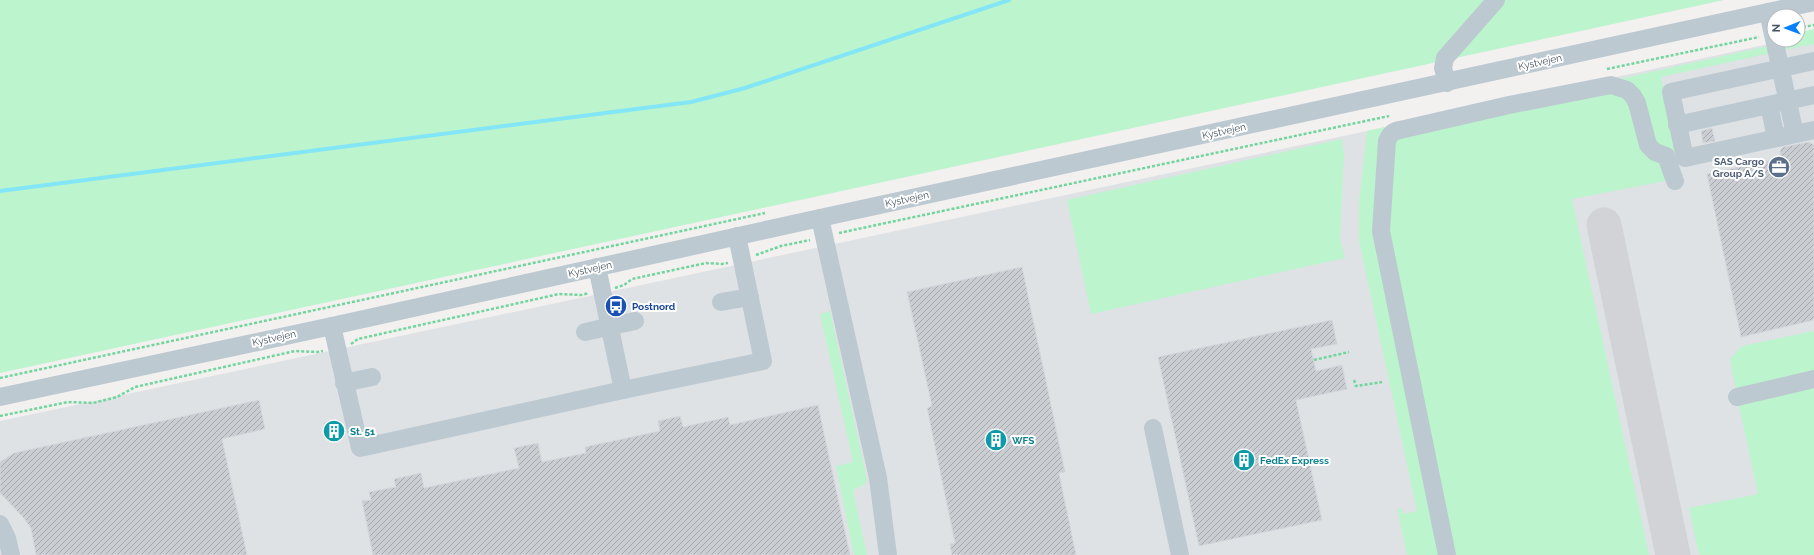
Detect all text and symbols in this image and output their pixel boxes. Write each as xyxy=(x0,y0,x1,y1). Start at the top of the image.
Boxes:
north arrow xyxy=(1766,8,1806,48)
text: N xyxy=(1770,24,1783,32)
street label: Kystvejen xyxy=(1517,52,1563,72)
street label: Kystvejen xyxy=(1201,121,1247,141)
office icon: SAS Cargo Group A/S xyxy=(1766,154,1792,180)
place label: SAS Cargo Group A/S xyxy=(1712,156,1764,179)
street label: Kystvejen xyxy=(884,189,930,209)
street label: Kystvejen xyxy=(567,259,613,279)
bus stop icon: Postnord xyxy=(603,293,629,319)
place label: Postnord xyxy=(632,301,676,312)
street label: Kystvejen xyxy=(251,328,297,348)
building icon: St. 51 xyxy=(321,418,347,444)
place label: St. 51 xyxy=(350,426,375,437)
building icon: WFS xyxy=(983,427,1009,453)
place label: WFS xyxy=(1012,435,1034,446)
building icon: FedEx Express xyxy=(1231,447,1257,473)
place label: FedEx Express xyxy=(1260,455,1329,466)

